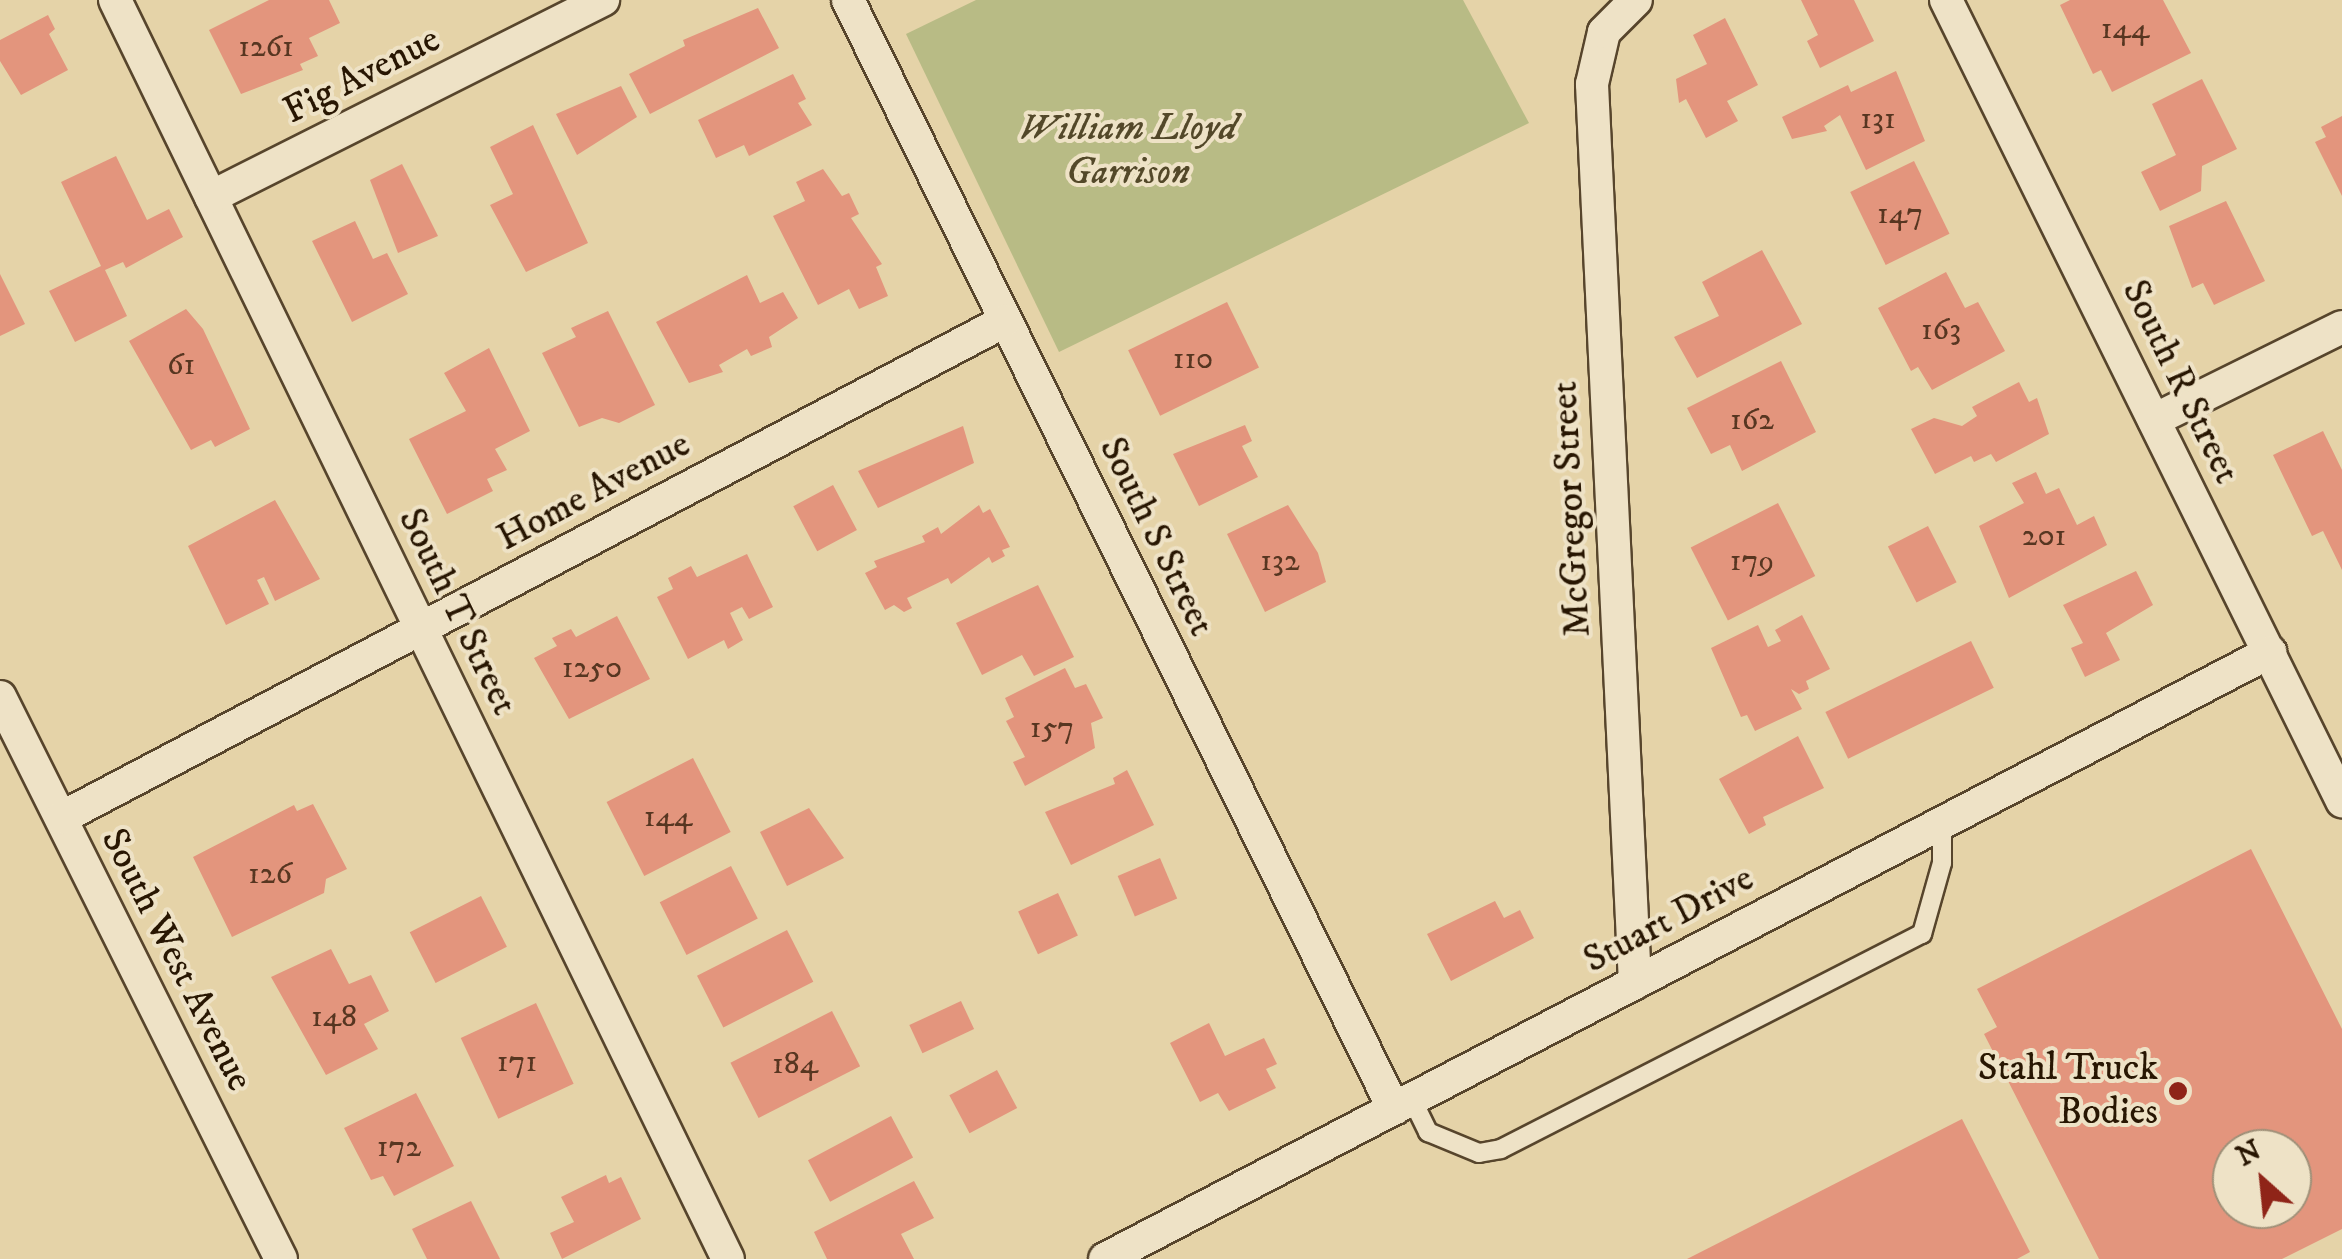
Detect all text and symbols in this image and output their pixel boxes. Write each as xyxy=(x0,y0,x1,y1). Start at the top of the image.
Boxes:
house number: 144 xyxy=(2101,10,2149,48)
street label: Fig Avenue xyxy=(276,17,448,135)
house number: 1261 xyxy=(238,28,294,66)
house number: 131 xyxy=(1860,100,1896,138)
park label: William Lloyd Garrison xyxy=(1019,106,1237,195)
house number: 147 xyxy=(1877,195,1923,233)
street label: South R Street xyxy=(2111,273,2249,491)
house number: 163 xyxy=(1921,311,1961,349)
house number: 110 xyxy=(1173,340,1213,378)
house number: 61 xyxy=(167,346,195,384)
street label: McGregor Street xyxy=(1543,380,1601,638)
house number: 162 xyxy=(1730,401,1774,439)
street label: Home Avenue xyxy=(490,422,698,562)
street label: South S Street xyxy=(1088,430,1224,644)
street label: South T Street xyxy=(387,501,527,723)
house number: 201 xyxy=(2022,517,2066,555)
house number: 132 xyxy=(1260,542,1300,580)
house number: 179 xyxy=(1730,542,1774,580)
house number: 1250 xyxy=(562,649,622,687)
house number: 157 xyxy=(1030,709,1074,747)
house number: 144 xyxy=(644,798,692,836)
street label: South West Avenue xyxy=(90,821,262,1099)
house number: 126 xyxy=(248,855,292,893)
street label: Stuart Drive xyxy=(1576,856,1762,984)
house number: 148 xyxy=(311,998,357,1036)
house number: 171 xyxy=(497,1043,537,1081)
house number: 184 xyxy=(772,1045,818,1083)
place label: Stahl Truck Bodies xyxy=(1978,1046,2158,1136)
marker: Stahl Truck Bodies xyxy=(2167,1080,2189,1102)
house number: 172 xyxy=(377,1128,421,1166)
north arrow xyxy=(2212,1129,2312,1229)
text: N xyxy=(2231,1133,2267,1174)

